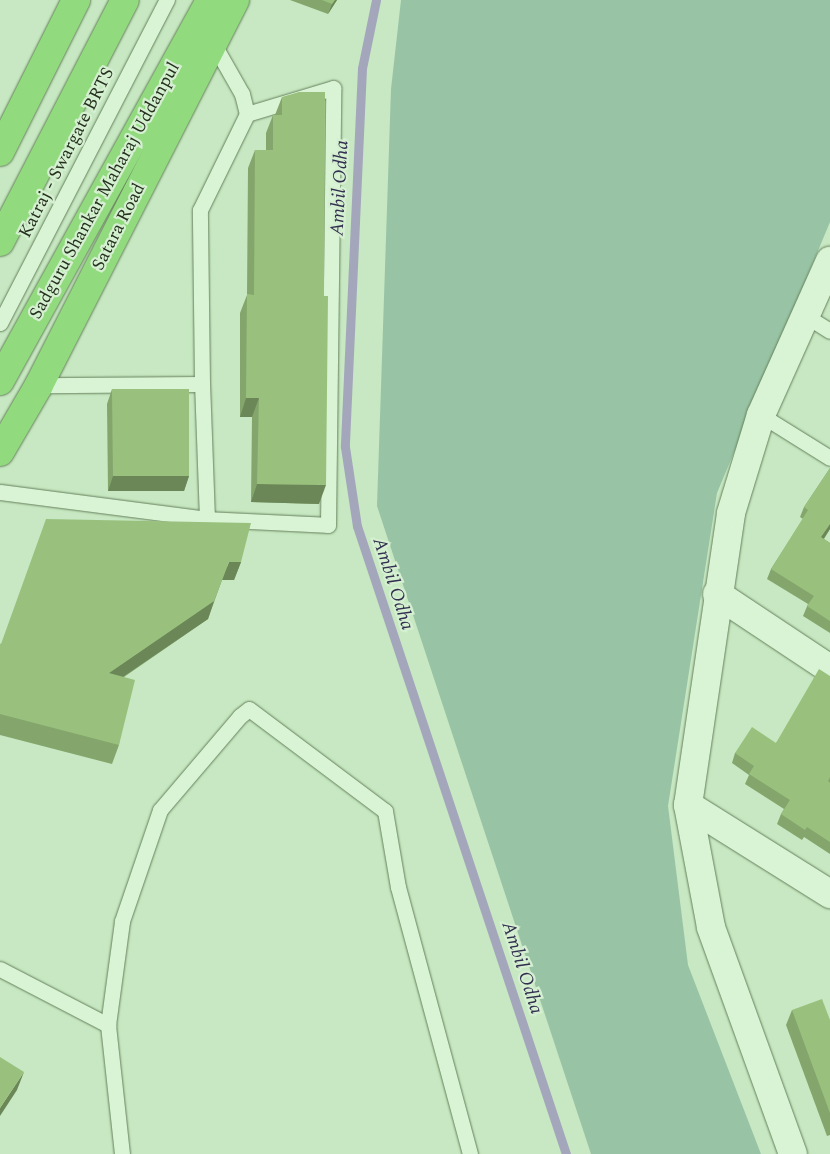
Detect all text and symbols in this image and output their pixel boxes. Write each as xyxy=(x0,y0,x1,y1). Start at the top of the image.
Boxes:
street label: Sadguru Shankar Maharaj Uddanpul xyxy=(25,59,185,323)
street label: Katraj - Swargate BRTS xyxy=(15,64,119,242)
water label: Ambil Odha xyxy=(326,140,354,236)
street label: Satara Road xyxy=(88,180,150,274)
water label: Ambil Odha xyxy=(367,535,419,633)
water label: Ambil Odha xyxy=(496,919,548,1017)

